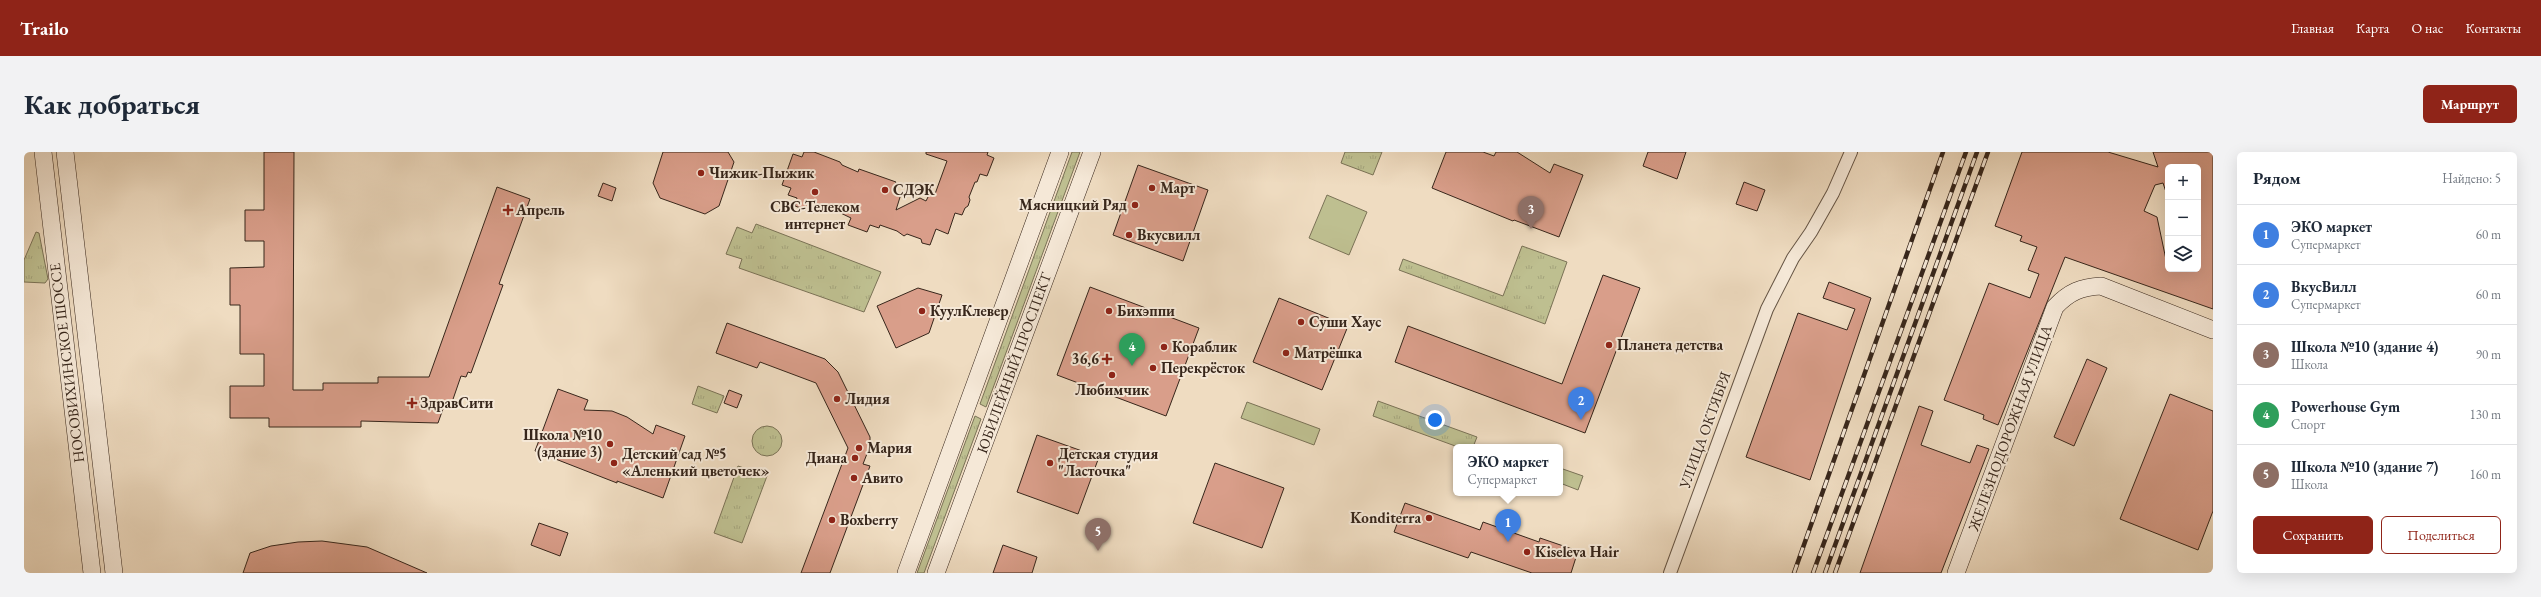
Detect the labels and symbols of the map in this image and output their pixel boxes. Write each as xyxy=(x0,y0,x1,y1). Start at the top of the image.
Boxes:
place label: Чижик-Пыжик xyxy=(709,163,815,182)
marker: Чижик-Пыжик xyxy=(696,168,706,178)
place label: Март xyxy=(1160,178,1195,197)
place label: СДЭК xyxy=(893,180,935,199)
marker: Март xyxy=(1147,183,1157,193)
marker: СДЭК xyxy=(880,185,890,195)
marker: СВС-Телеком интернет xyxy=(810,187,820,197)
place label: Мясницкий Ряд xyxy=(1019,195,1127,214)
pin: 3 xyxy=(1518,196,1544,229)
place label: СВС-Телеком интернет xyxy=(770,197,860,233)
place label: Апрель xyxy=(515,200,565,219)
marker: Мясницкий Ряд xyxy=(1130,200,1140,210)
marker: Апрель xyxy=(503,205,513,215)
place label: Вкусвилл xyxy=(1137,225,1200,244)
marker: Вкусвилл xyxy=(1124,230,1134,240)
street label: НОСОВИХИНСКОЕ ШОССЕ xyxy=(45,262,88,464)
street label: ЮБИЛЕЙНЫЙ ПРОСПЕКТ xyxy=(972,269,1056,456)
place label: КуулКлевер xyxy=(930,301,1009,320)
place label: Бихэппи xyxy=(1117,301,1175,320)
marker: КуулКлевер xyxy=(917,306,927,316)
marker: Бихэппи xyxy=(1104,306,1114,316)
place label: Суши Хаус xyxy=(1309,312,1381,331)
marker: Суши Хаус xyxy=(1296,317,1306,327)
street label: ЖЕЛЕЗНОДОРОЖНАЯ УЛИЦА xyxy=(1963,322,2056,534)
pin: 4 xyxy=(1119,333,1145,366)
place label: Планета детства xyxy=(1617,335,1724,354)
place label: Кораблик xyxy=(1172,337,1238,356)
marker: Планета детства xyxy=(1604,340,1614,350)
marker: Кораблик xyxy=(1159,342,1169,352)
place label: Матрёшка xyxy=(1294,343,1362,362)
marker: Матрёшка xyxy=(1281,348,1291,358)
place label: 36,6 xyxy=(1071,349,1099,368)
marker: 36,6 xyxy=(1102,354,1112,364)
place label: Перекрёсток xyxy=(1161,358,1246,377)
marker: Перекрёсток xyxy=(1148,363,1158,373)
street label: УЛИЦА ОКТЯБРЯ xyxy=(1674,369,1735,492)
marker: Любимчик xyxy=(1107,370,1117,380)
place label: Любимчик xyxy=(1075,380,1150,399)
pin: 2 xyxy=(1568,387,1594,420)
place label: Лидия xyxy=(845,389,890,408)
place label: ЗдравСити xyxy=(420,393,494,412)
marker: Лидия xyxy=(832,394,842,404)
marker: ЗдравСити xyxy=(407,398,417,408)
your location xyxy=(1425,410,1445,430)
place label: Школа №10 (здание 3) xyxy=(523,425,602,461)
place label: Мария xyxy=(867,438,912,457)
marker: Школа №10 (здание 3) xyxy=(605,439,615,449)
marker: Мария xyxy=(854,443,864,453)
place label: Детский сад №5 «Аленький цветочек» xyxy=(622,444,770,480)
place label: Детская студия "Ласточка" xyxy=(1058,444,1158,480)
place label: Диана xyxy=(806,448,847,467)
marker: Диана xyxy=(850,453,860,463)
marker: Детский сад №5 «Аленький цветочек» xyxy=(609,458,619,468)
marker: Детская студия "Ласточка" xyxy=(1045,458,1055,468)
place label: Авито xyxy=(861,468,904,487)
marker: Авито xyxy=(849,473,859,483)
place label: Konditerra xyxy=(1350,508,1421,527)
pin: 1 xyxy=(1495,509,1521,542)
place label: Boxberry xyxy=(840,510,899,529)
marker: Konditerra xyxy=(1424,513,1434,523)
marker: Boxberry xyxy=(827,515,837,525)
pin: 5 xyxy=(1085,518,1111,551)
place label: Kiseleva Hair xyxy=(1535,542,1620,561)
marker: Kiseleva Hair xyxy=(1522,547,1532,557)

